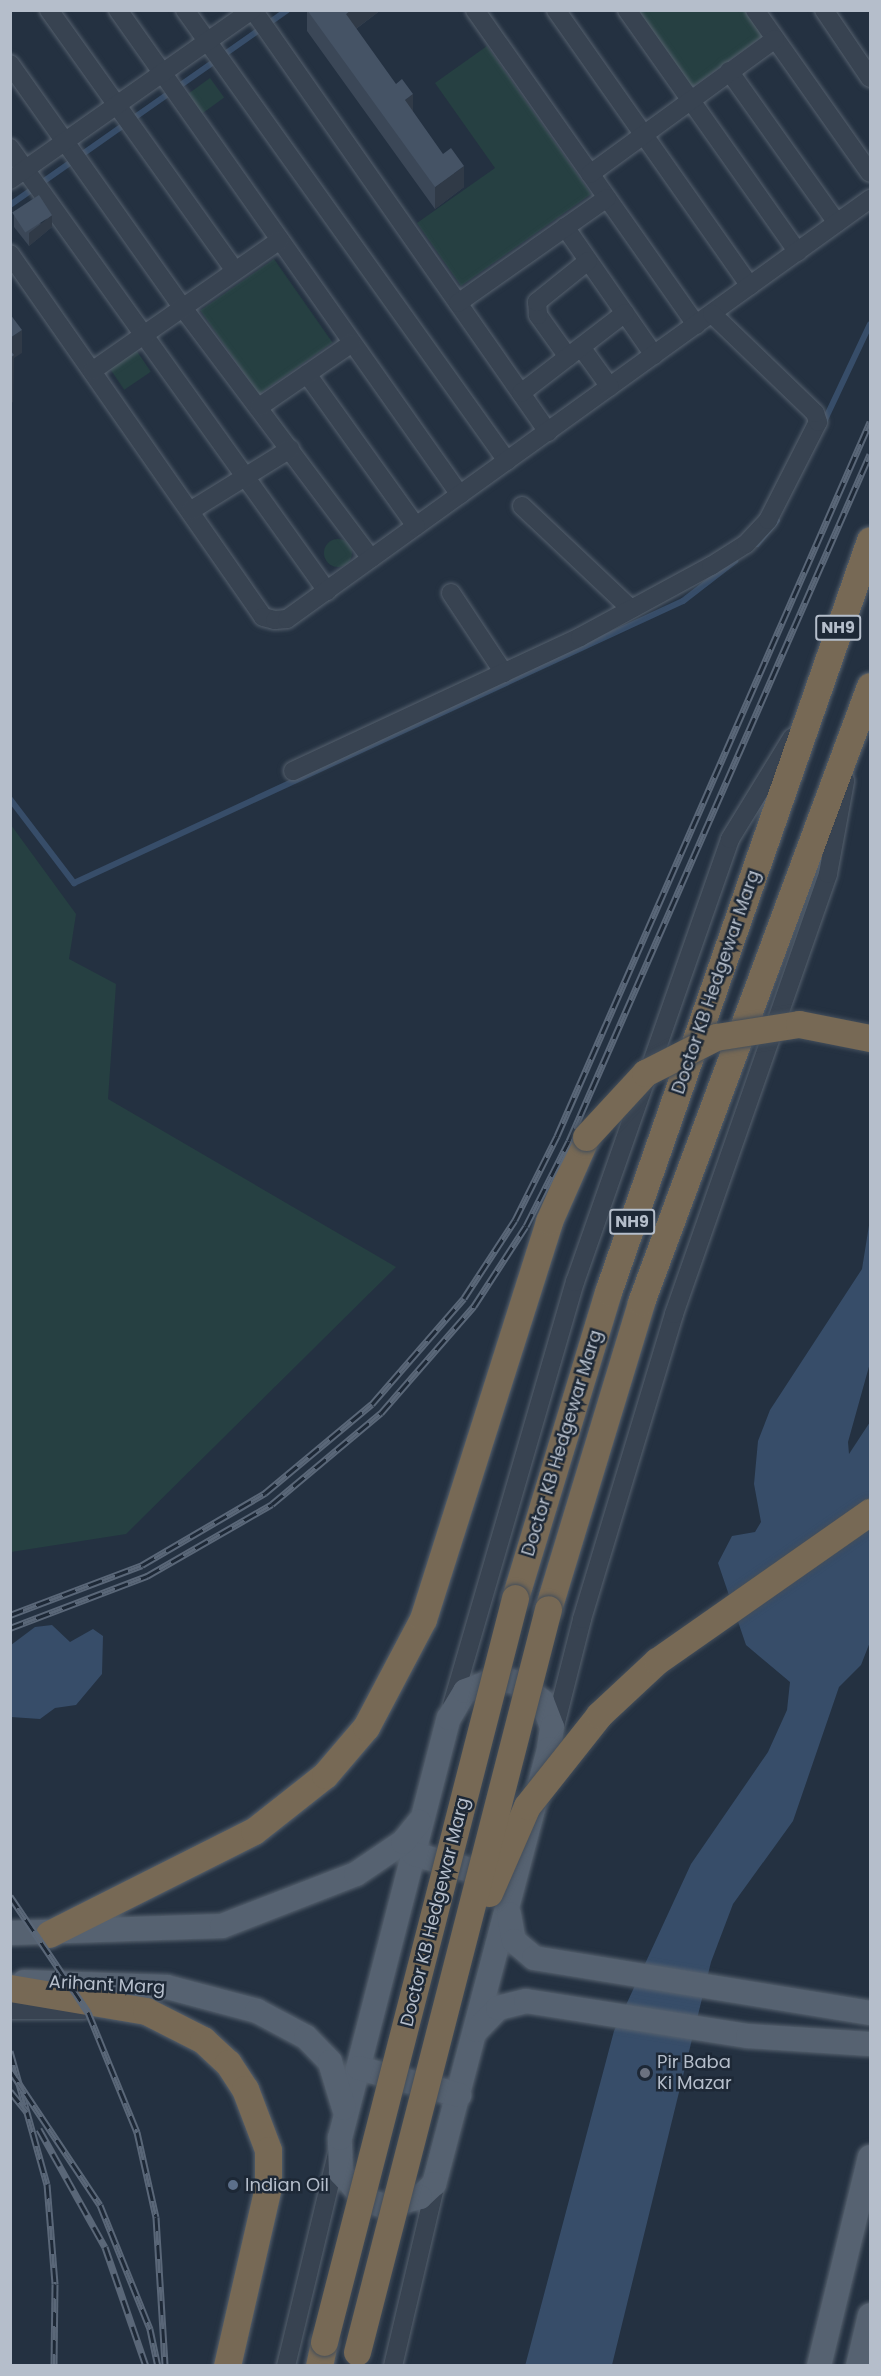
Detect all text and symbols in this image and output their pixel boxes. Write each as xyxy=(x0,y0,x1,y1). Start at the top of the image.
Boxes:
road number: NH9 xyxy=(814,615,862,641)
street label: Doctor KB Hedgewar Marg xyxy=(667,867,765,1097)
road number: NH9 xyxy=(608,1209,656,1235)
street label: Doctor KB Hedgewar Marg xyxy=(517,1327,607,1559)
street label: Doctor KB Hedgewar Marg xyxy=(396,1795,474,2029)
street label: Arihant Marg xyxy=(48,1971,166,1999)
place label: Pir Baba Ki Mazar xyxy=(657,2052,732,2094)
marker: Pir Baba Ki Mazar xyxy=(638,2066,652,2080)
place label: Indian Oil xyxy=(245,2174,329,2196)
marker: Indian Oil xyxy=(226,2178,240,2192)

